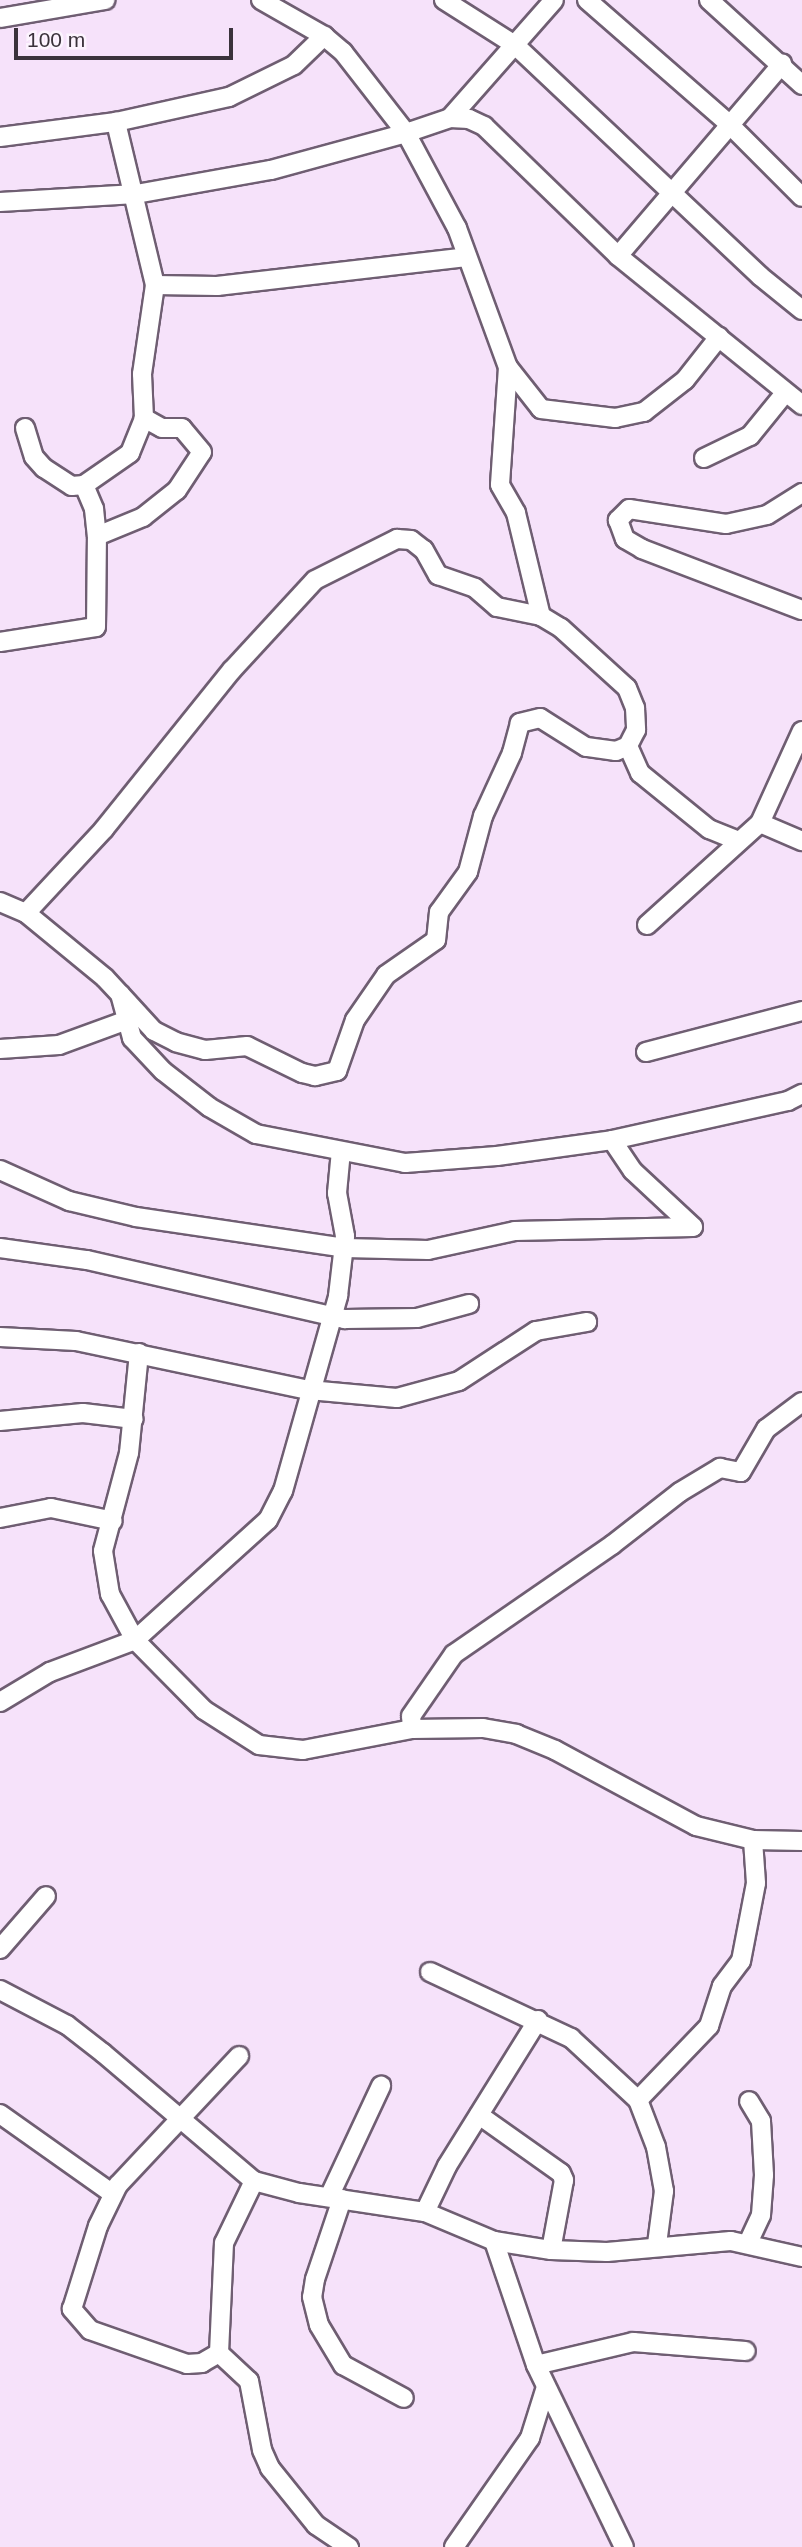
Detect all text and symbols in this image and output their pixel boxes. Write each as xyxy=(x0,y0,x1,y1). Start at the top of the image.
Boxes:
scale bar xyxy=(18,14,236,58)
text: 100 m xyxy=(27,28,85,51)

